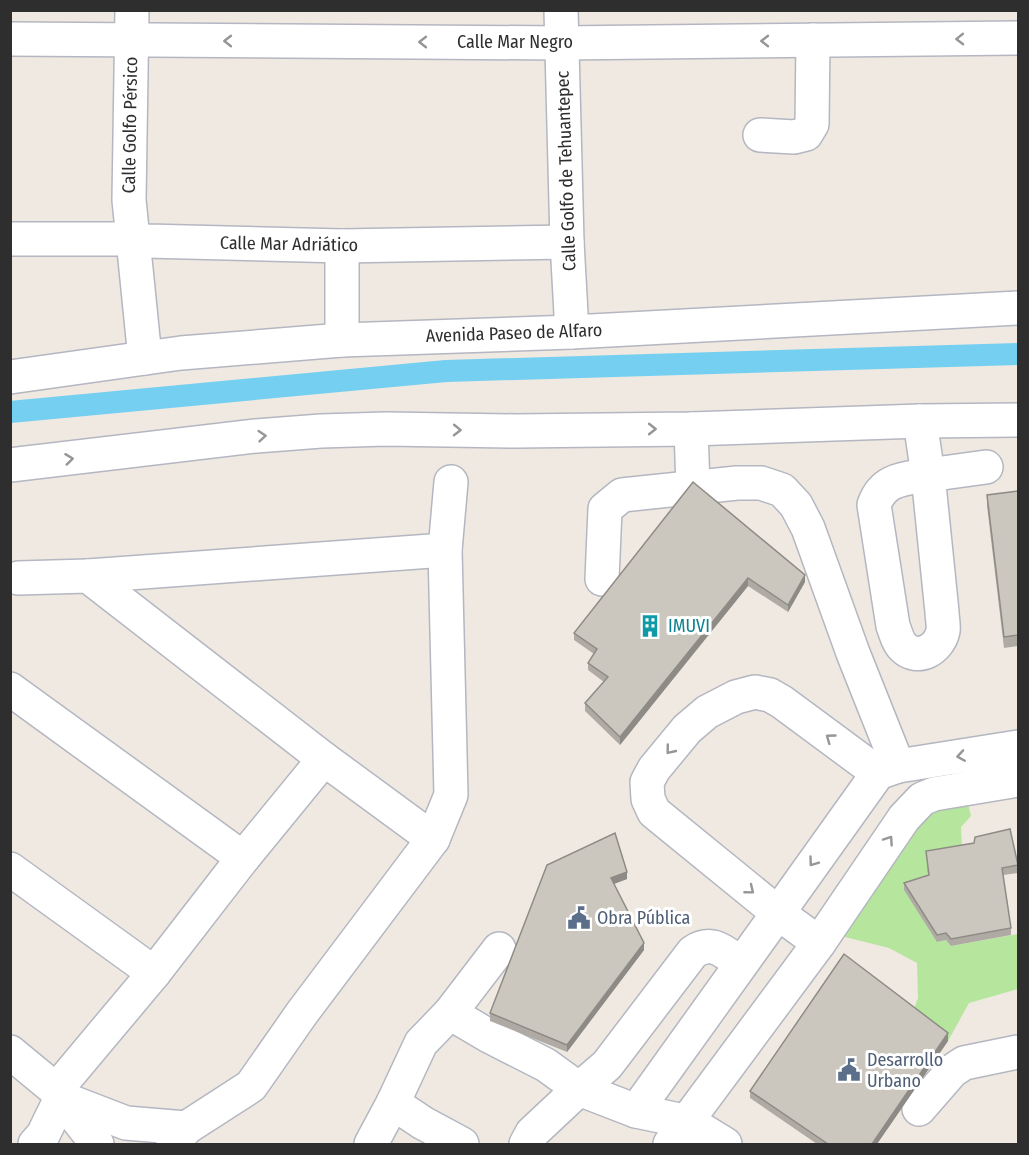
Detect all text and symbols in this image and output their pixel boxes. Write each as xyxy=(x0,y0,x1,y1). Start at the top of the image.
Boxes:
street label: Calle Mar Negro xyxy=(457,31,573,53)
one-way arrow xyxy=(956,33,965,45)
one-way arrow xyxy=(224,35,233,47)
one-way arrow xyxy=(761,35,770,47)
one-way arrow xyxy=(419,36,428,48)
street label: Calle Golfo Pérsico xyxy=(118,57,142,193)
street label: Calle Golfo de Tehuantepec xyxy=(551,70,580,272)
street label: Calle Mar Adriático xyxy=(220,232,358,256)
street label: Avenida Paseo de Alfaro xyxy=(425,319,603,347)
one-way arrow xyxy=(647,423,656,435)
one-way arrow xyxy=(452,424,461,436)
one-way arrow xyxy=(258,430,267,443)
one-way arrow xyxy=(64,454,73,466)
building icon: IMUVI xyxy=(637,613,663,639)
place label: IMUVI xyxy=(668,615,710,637)
one-way arrow xyxy=(826,734,837,745)
one-way arrow xyxy=(666,743,677,754)
one-way arrow xyxy=(956,749,966,762)
one-way arrow xyxy=(882,836,893,847)
one-way arrow xyxy=(809,855,820,866)
one-way arrow xyxy=(744,883,755,894)
public building icon: Obra Pública xyxy=(566,905,592,931)
place label: Obra Pública xyxy=(597,907,690,929)
place label: Desarrollo Urbano xyxy=(867,1049,943,1092)
public building icon: Desarrollo Urbano xyxy=(836,1057,862,1083)

